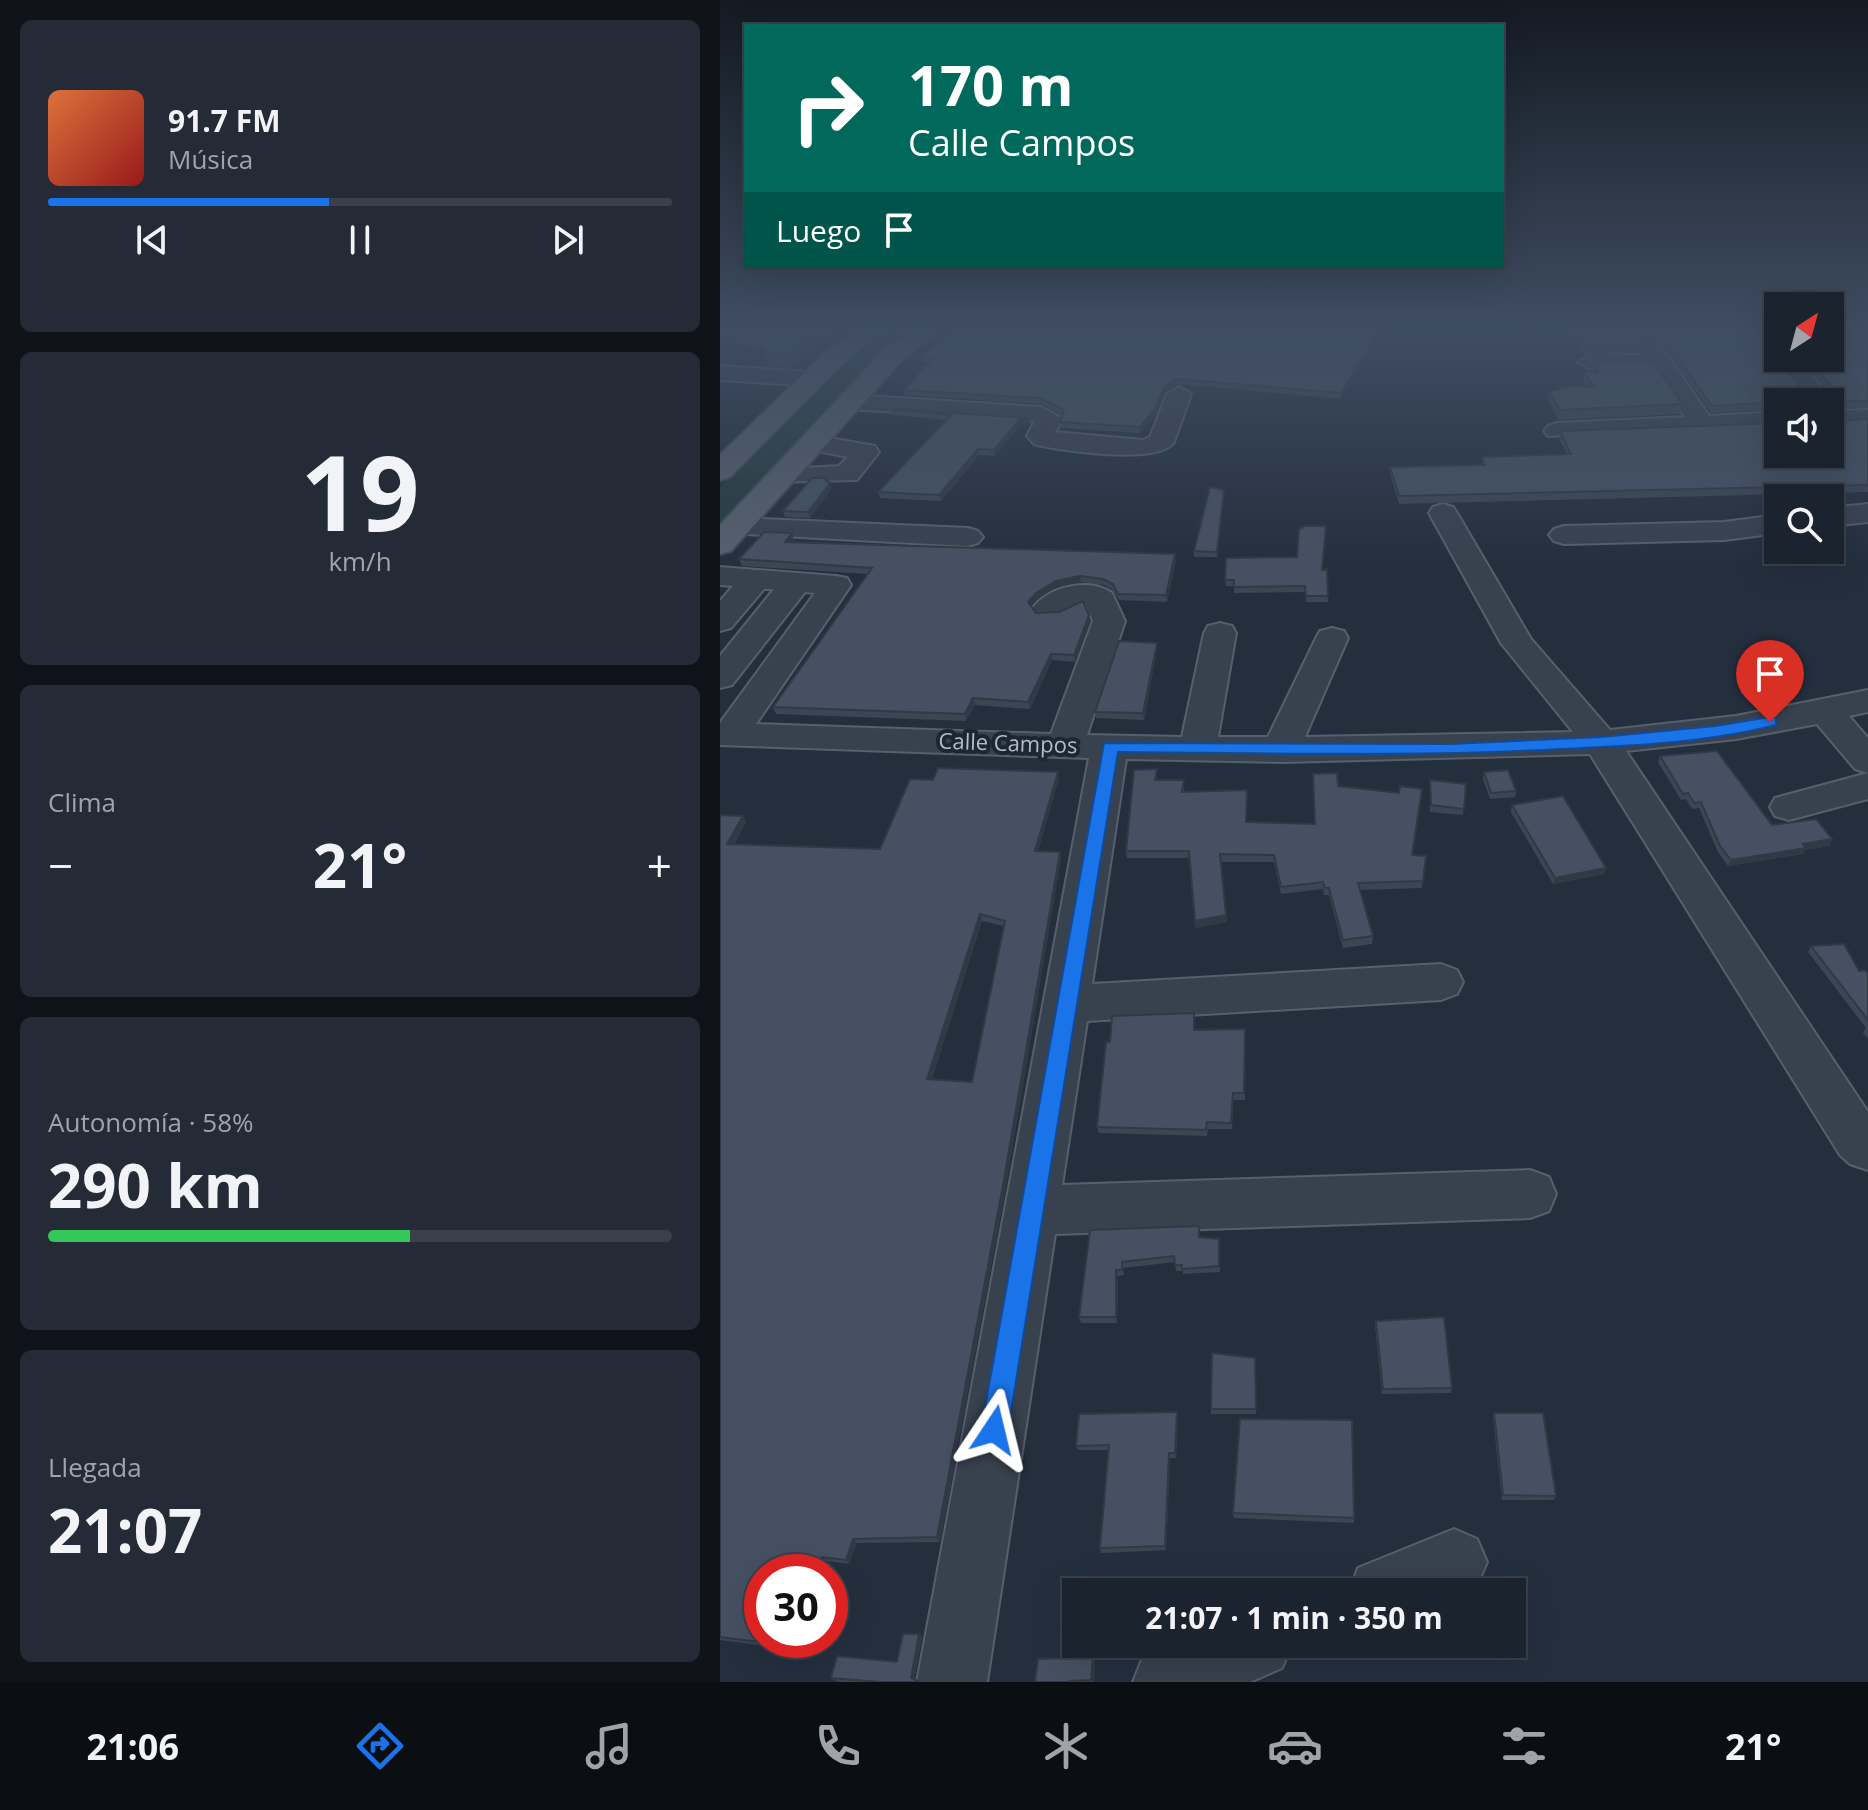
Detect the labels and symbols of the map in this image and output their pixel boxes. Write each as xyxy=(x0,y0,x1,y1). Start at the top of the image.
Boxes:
north arrow xyxy=(1764,292,1844,372)
pin xyxy=(1736,640,1804,722)
street label: Calle Campos xyxy=(938,725,1078,759)
position arrow xyxy=(952,1388,1036,1472)
speed limit sign: 30 xyxy=(744,1554,848,1658)

